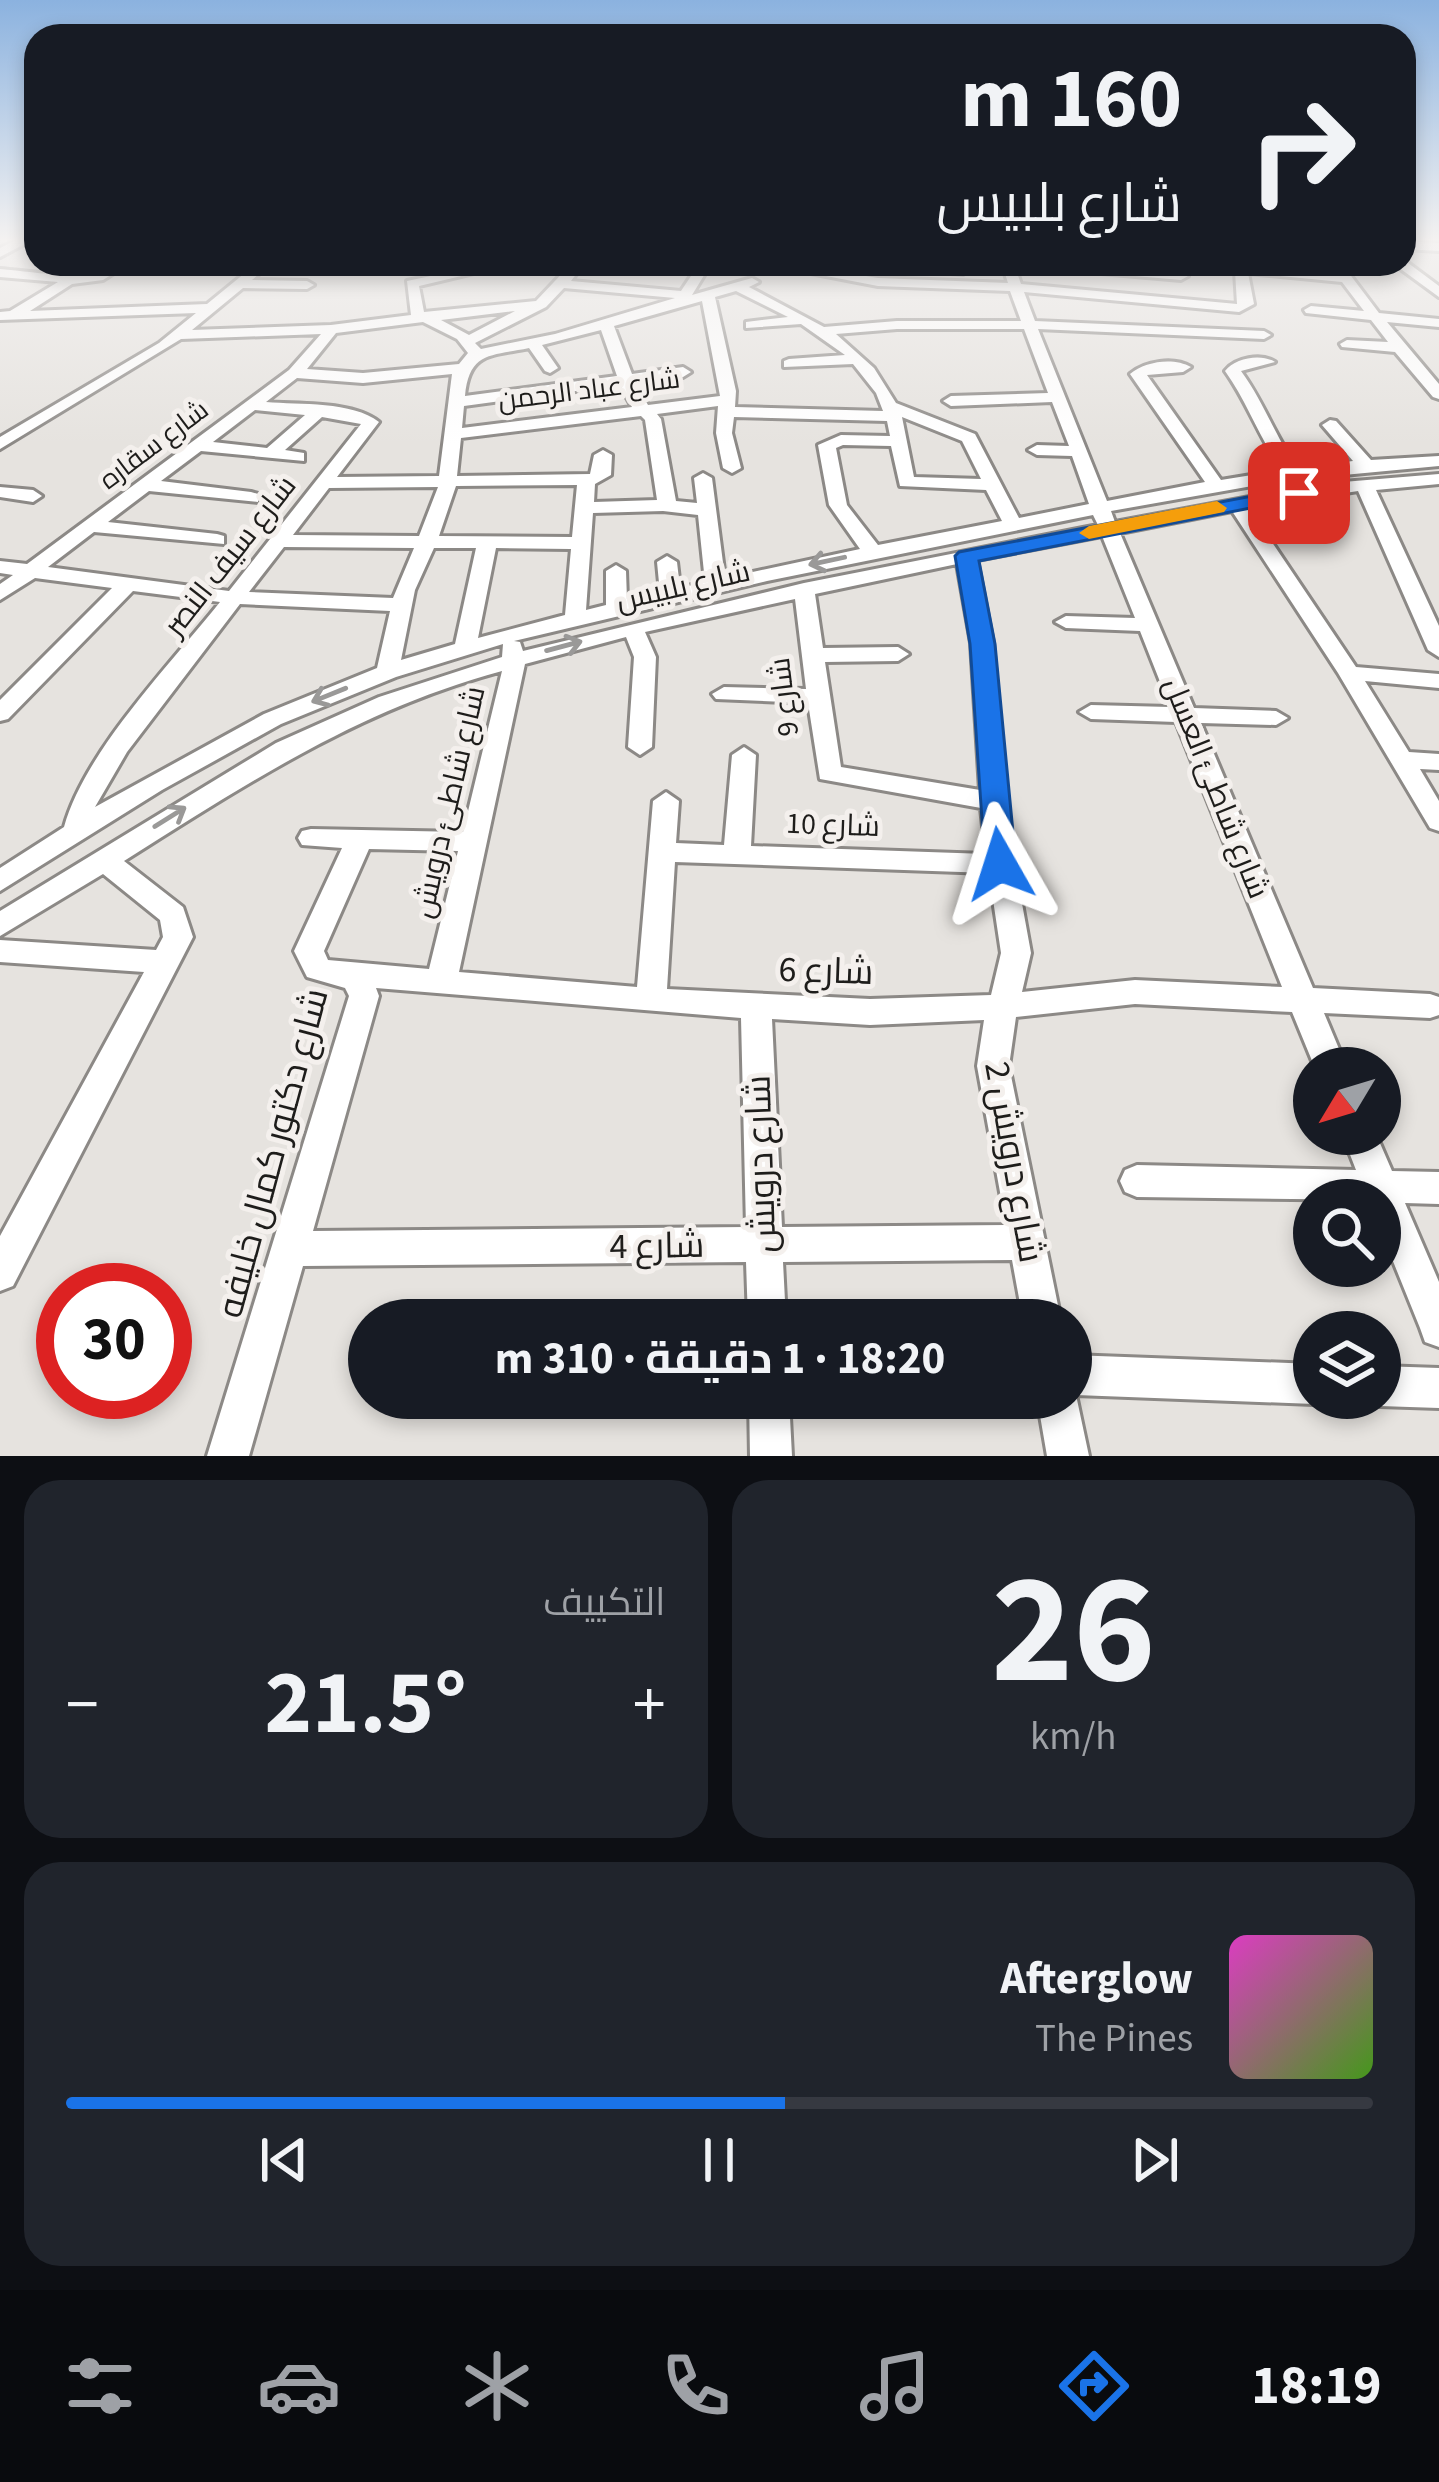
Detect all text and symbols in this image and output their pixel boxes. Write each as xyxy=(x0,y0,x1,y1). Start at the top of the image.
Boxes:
text: 160 m xyxy=(960,40,1182,160)
icon: right xyxy=(1224,72,1380,228)
text: شارع بلبيس xyxy=(937,166,1182,243)
street label: شارع عباد الرحمن xyxy=(496,360,682,420)
street label: شارع سقاره xyxy=(91,391,217,499)
pin xyxy=(1248,442,1350,544)
icon: arrive xyxy=(1266,460,1332,526)
street label: شارع سيف النصر xyxy=(152,466,307,647)
street label: شارع بلبيس xyxy=(612,550,754,622)
one-way arrow xyxy=(808,550,846,573)
one-way arrow xyxy=(544,634,582,656)
street label: شارع 9 xyxy=(758,655,810,739)
street label: شارع شاطئ العسل xyxy=(1152,671,1280,905)
street label: شارع شاطئ درويش xyxy=(401,682,497,922)
one-way arrow xyxy=(312,685,349,707)
position arrow xyxy=(937,801,1063,927)
street label: شارع 10 xyxy=(785,802,881,848)
one-way arrow xyxy=(152,805,186,829)
street label: شارع 6 xyxy=(778,944,874,998)
street label: شارع دكتور كمال خليفه xyxy=(205,983,341,1323)
north arrow xyxy=(1293,1047,1401,1155)
map controls xyxy=(1293,1047,1401,1419)
street label: شارع درويش 2 xyxy=(971,1058,1057,1266)
street label: شارع درويش xyxy=(732,1074,790,1254)
button: search xyxy=(1293,1179,1401,1287)
street label: شارع 4 xyxy=(609,1220,705,1272)
speed limit sign: 30 xyxy=(36,1263,192,1419)
button: layers xyxy=(1293,1311,1401,1419)
text: 18:20 · 1 دقيقة · 310 m xyxy=(495,1327,945,1391)
text: 26 xyxy=(991,1520,1156,1742)
text: التكييف xyxy=(543,1575,666,1631)
text: 21.5° xyxy=(265,1640,467,1768)
text: − xyxy=(66,1658,99,1752)
text: + xyxy=(633,1658,665,1752)
text: km/h xyxy=(1030,1709,1117,1765)
text: Afterglow xyxy=(1000,1947,1193,2011)
text: The Pines xyxy=(1035,2011,1193,2067)
icon: previous xyxy=(251,2127,317,2193)
icon: pause xyxy=(686,2127,752,2193)
icon: next xyxy=(1122,2127,1188,2193)
icon: filters xyxy=(58,2344,142,2428)
icon: car xyxy=(257,2344,341,2428)
icon: climate xyxy=(455,2344,539,2428)
icon: phone xyxy=(654,2344,738,2428)
icon: music xyxy=(853,2344,937,2428)
icon: directions xyxy=(1052,2344,1136,2428)
text: 18:19 xyxy=(1251,2348,1382,2425)

